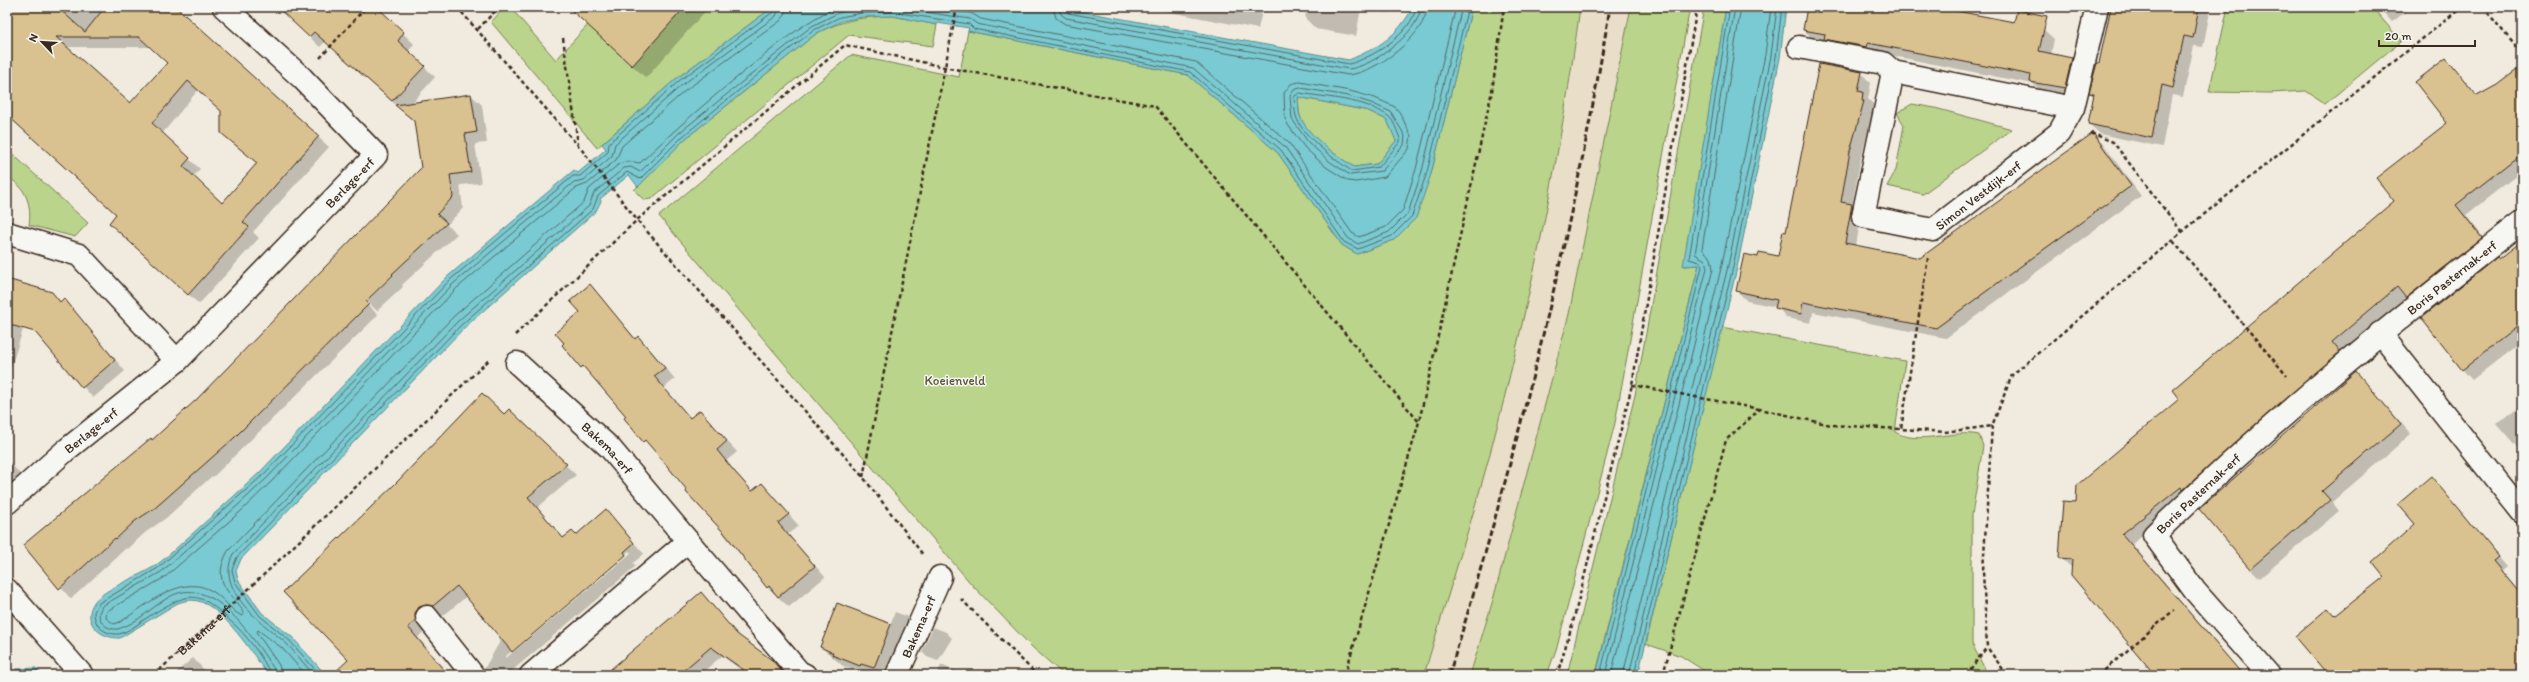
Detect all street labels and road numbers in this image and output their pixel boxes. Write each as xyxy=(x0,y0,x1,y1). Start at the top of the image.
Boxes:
street label: Berlage-erf xyxy=(322,154,377,211)
street label: Simon Vestdijk-erf xyxy=(1932,157,2024,233)
street label: Boris Pasternak-erf xyxy=(2404,237,2499,318)
street label: Berlage-erf xyxy=(61,404,121,456)
street label: Bakema-erf xyxy=(579,419,636,477)
street label: Boris Pasternak-erf xyxy=(2153,450,2243,536)
street label: Bakema-erf xyxy=(898,593,939,660)
street label: Bakema-erf xyxy=(174,602,233,658)

